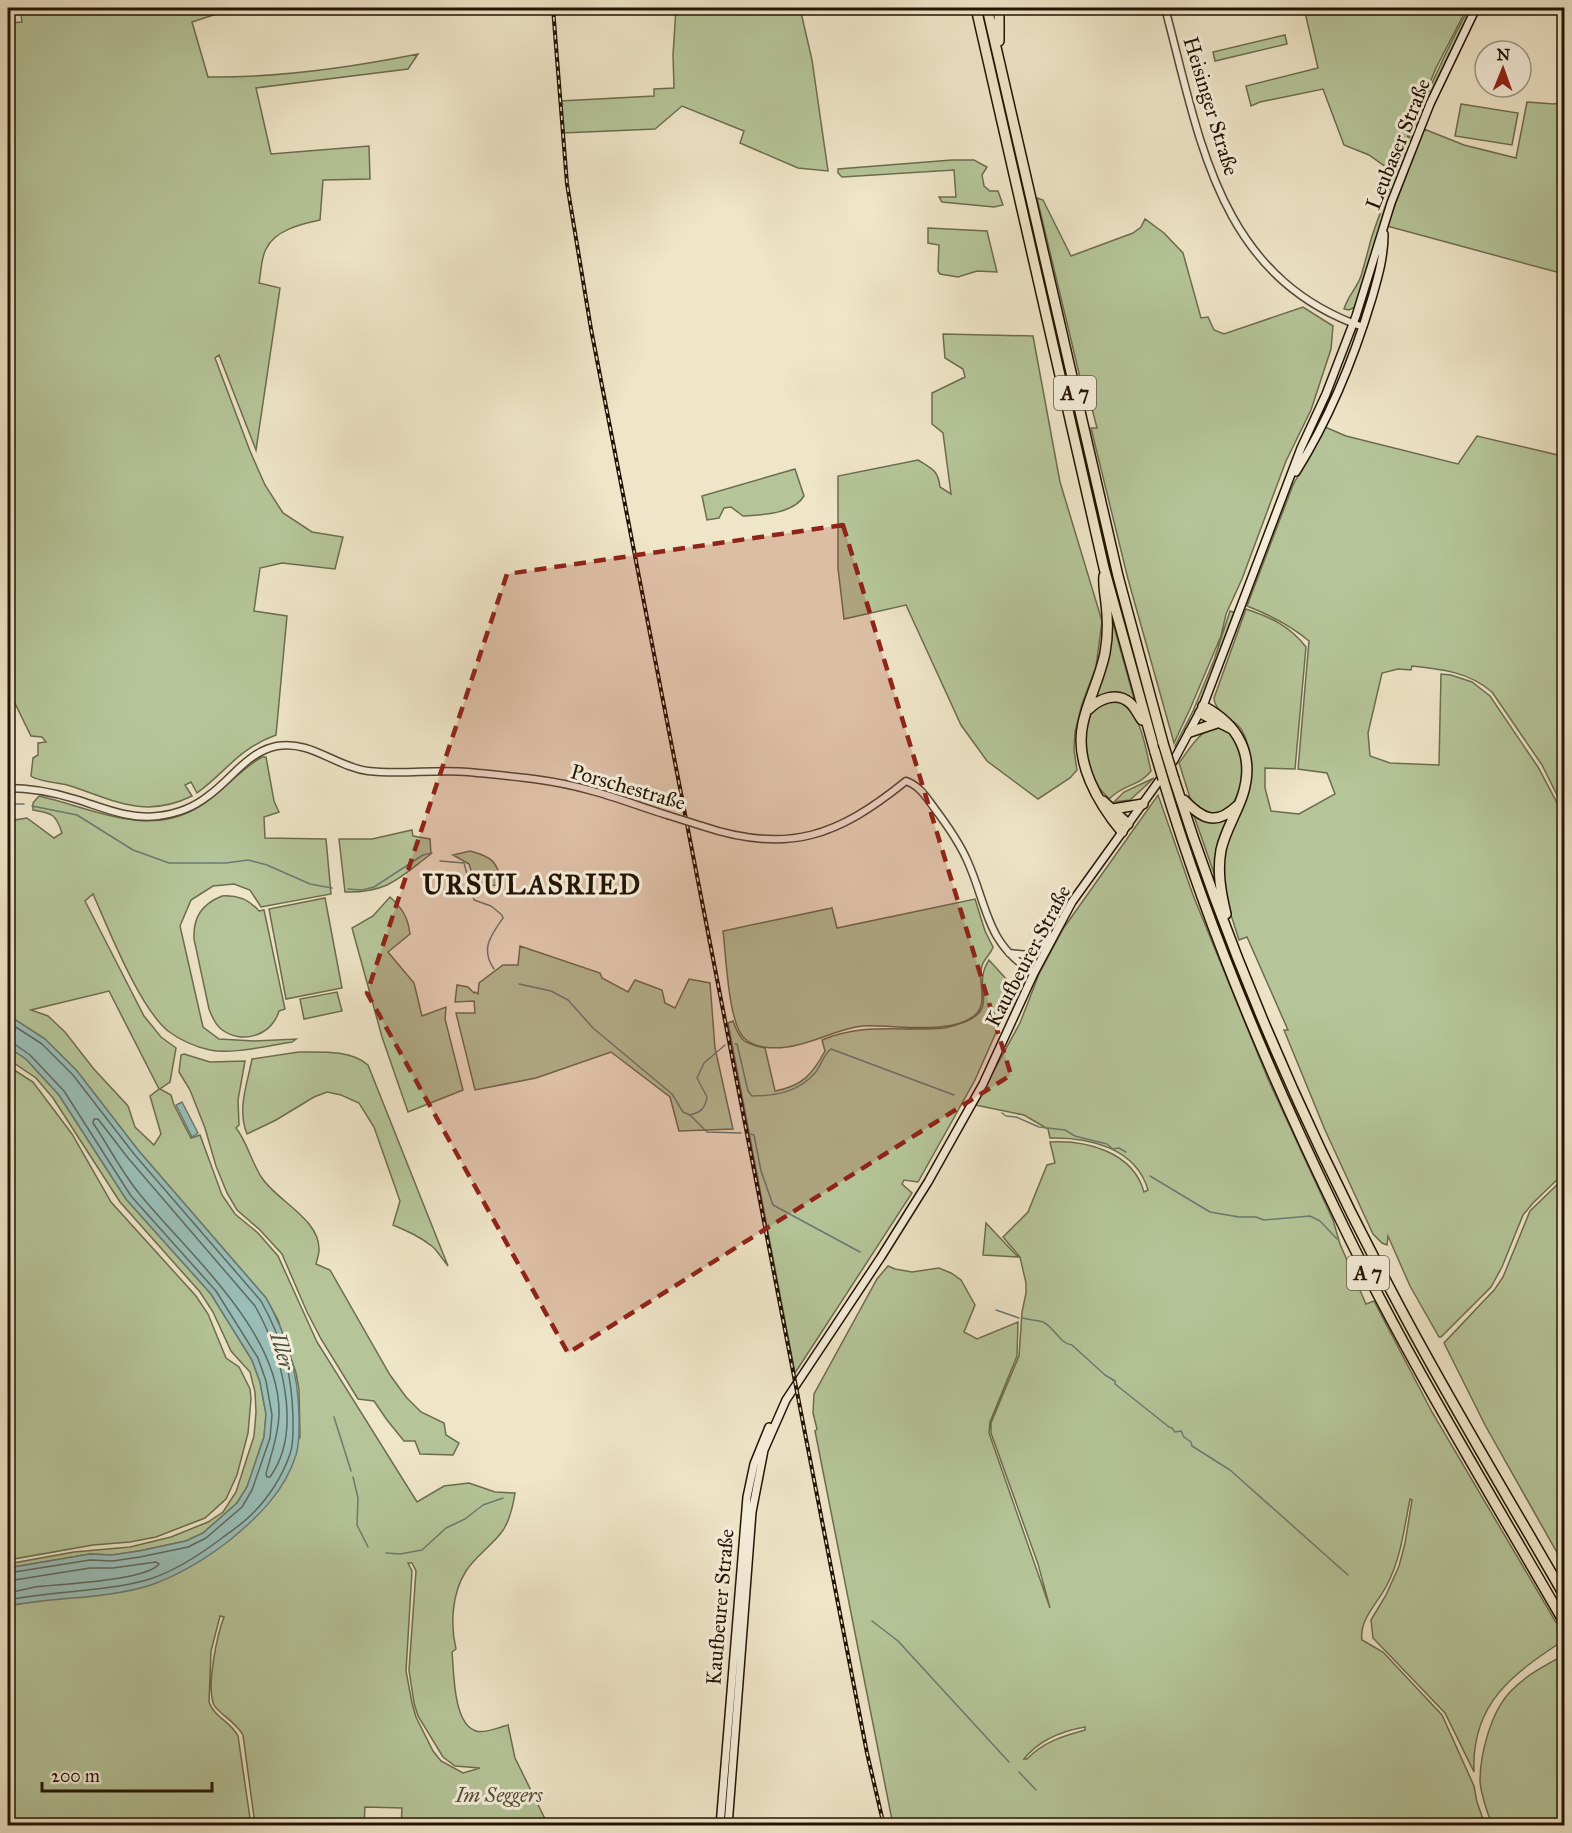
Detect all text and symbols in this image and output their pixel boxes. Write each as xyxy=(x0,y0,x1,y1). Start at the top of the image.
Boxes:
street label: Heisinger Straße xyxy=(1178,33,1245,179)
north arrow xyxy=(1473,39,1533,99)
text: N xyxy=(1496,45,1511,64)
street label: Leubaser Straße xyxy=(1360,74,1436,213)
road number: A 7 xyxy=(1054,376,1096,410)
street label: Porschestraße xyxy=(568,758,689,816)
district label: URSULASRIED xyxy=(422,868,642,901)
street label: Kaufbeurer Straße xyxy=(980,880,1076,1031)
road number: A 7 xyxy=(1347,1256,1389,1290)
water label: Iller xyxy=(264,1328,301,1375)
street label: Kaufbeurer Straße xyxy=(700,1527,740,1686)
scale bar xyxy=(42,1755,212,1793)
text: 200 m xyxy=(51,1765,100,1787)
park label: Im Seggers xyxy=(454,1782,544,1808)

